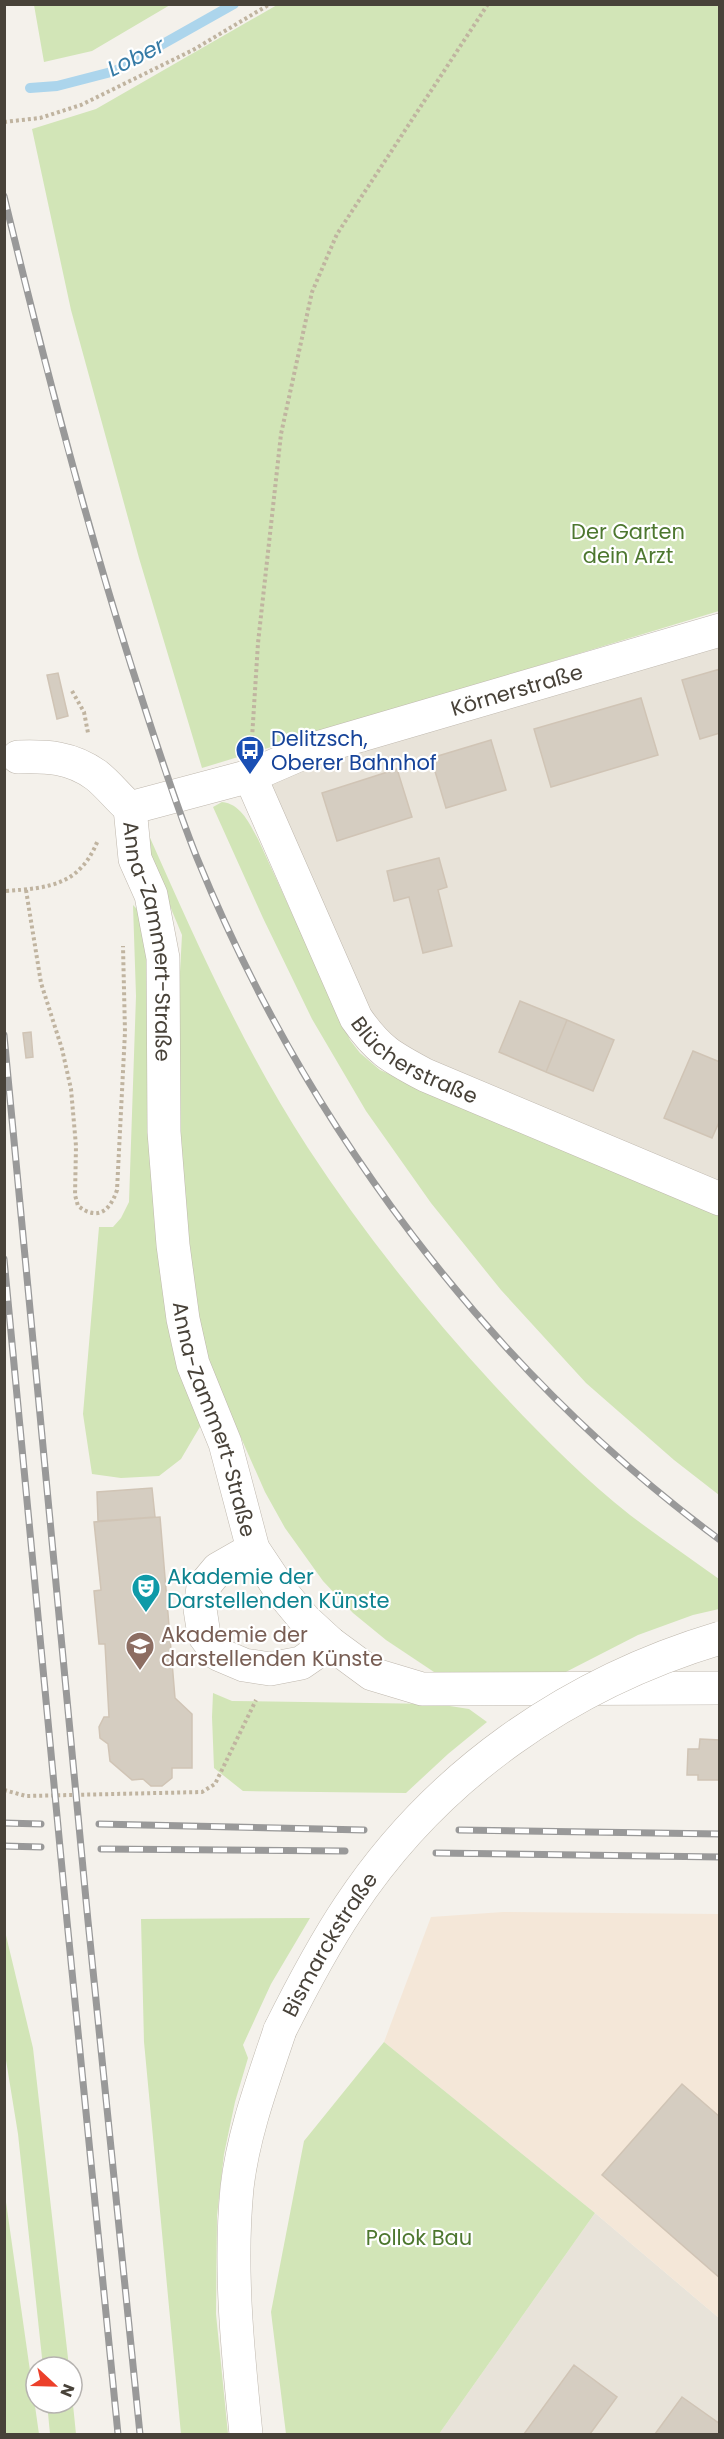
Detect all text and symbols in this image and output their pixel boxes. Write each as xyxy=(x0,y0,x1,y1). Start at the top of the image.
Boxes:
water label: Lober xyxy=(102,30,171,84)
park label: Der Garten dein Arzt xyxy=(571,517,685,570)
street label: Körnerstraße xyxy=(447,656,586,723)
place label: Delitzsch, Oberer Bahnhof xyxy=(271,724,437,777)
bus stop icon: Delitzsch, Oberer Bahnhof xyxy=(234,734,266,776)
street label: Anna-Zammert-Straße xyxy=(117,820,178,1062)
street label: Blücherstraße xyxy=(345,1010,483,1110)
street label: Anna-Zammert-Straße xyxy=(166,1300,264,1540)
place label: Akademie der Darstellenden Künste xyxy=(167,1562,390,1615)
theatre icon: Akademie der Darstellenden Künste xyxy=(130,1572,162,1614)
place label: Akademie der darstellenden Künste xyxy=(161,1620,383,1673)
school or university icon: Akademie der darstellenden Künste xyxy=(124,1630,156,1672)
street label: Bismarckstraße xyxy=(275,1866,384,2022)
park label: Pollok Bau xyxy=(366,2223,472,2252)
north arrow xyxy=(24,2355,84,2415)
text: N xyxy=(55,2381,80,2400)

